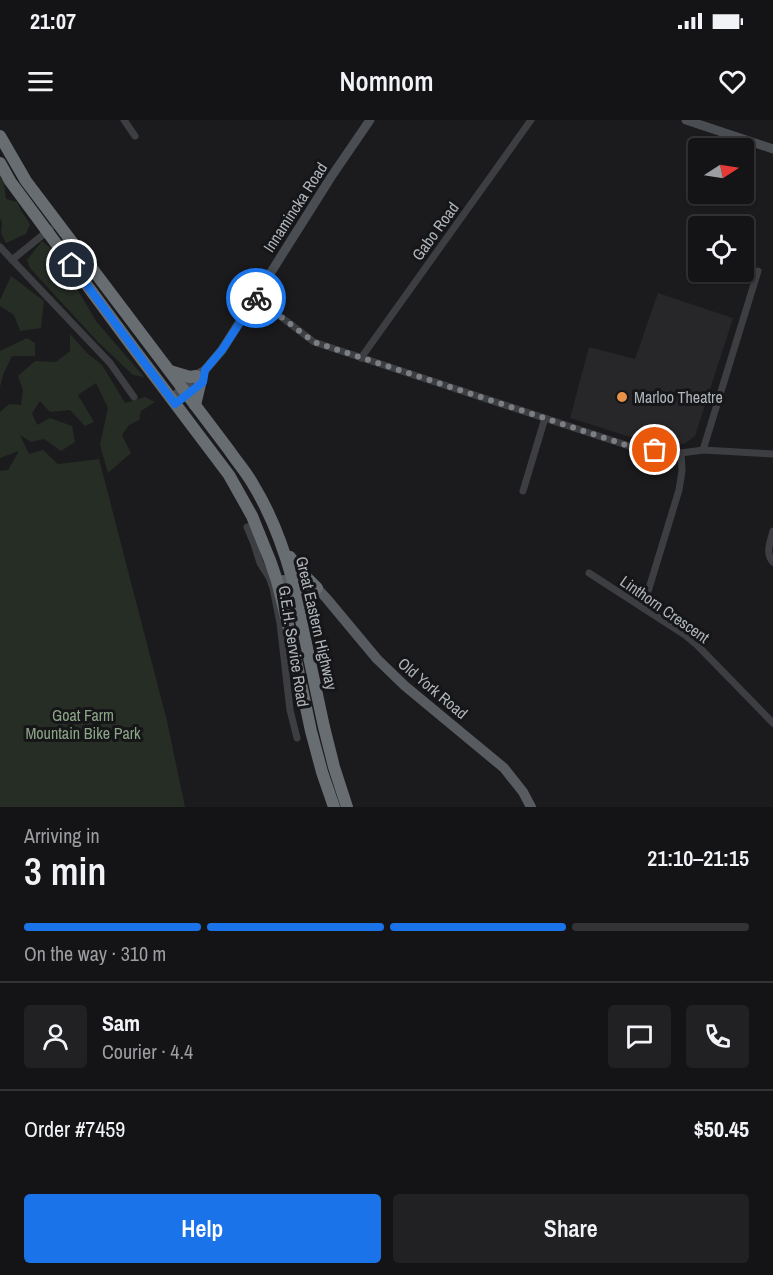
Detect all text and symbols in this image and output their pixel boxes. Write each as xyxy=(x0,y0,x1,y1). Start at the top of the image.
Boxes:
text: 21:07 xyxy=(30,6,76,36)
text: Nomnom xyxy=(340,63,433,99)
icon: menu xyxy=(24,65,57,98)
icon: heart xyxy=(716,65,749,98)
north arrow xyxy=(688,138,754,204)
map controls xyxy=(688,138,754,282)
street label: Innamincka Road xyxy=(258,158,332,256)
street label: Gabo Road xyxy=(406,197,464,265)
button: locate xyxy=(688,216,754,282)
pin xyxy=(46,239,97,290)
icon: home xyxy=(55,248,88,281)
courier xyxy=(226,268,286,328)
icon: bike xyxy=(240,282,273,315)
place label: Marloo Theatre xyxy=(634,386,723,408)
marker: Marloo Theatre xyxy=(615,390,629,404)
pin xyxy=(629,424,680,475)
icon: bag xyxy=(638,433,671,466)
street label: Great Eastern Highway xyxy=(291,554,343,692)
street label: Linthorn Crescent xyxy=(616,570,714,648)
street label: G.E.H. Service Road xyxy=(274,584,314,708)
street label: Old York Road xyxy=(393,652,473,724)
park label: Goat Farm Mountain Bike Park xyxy=(25,704,141,744)
text: Arriving in xyxy=(24,822,100,849)
text: 21:10–21:15 xyxy=(647,843,749,873)
text: 3 min xyxy=(24,845,106,897)
text: On the way · 310 m xyxy=(24,940,166,967)
button: person xyxy=(24,1005,87,1068)
button: chat xyxy=(608,1005,671,1068)
button: phone xyxy=(686,1005,749,1068)
text: Sam xyxy=(102,1008,140,1038)
text: Courier · 4.4 xyxy=(102,1038,193,1065)
text: Order #7459 xyxy=(24,1114,125,1144)
text: $50.45 xyxy=(694,1114,749,1144)
button: Help xyxy=(24,1194,381,1263)
button: Share xyxy=(393,1194,749,1263)

